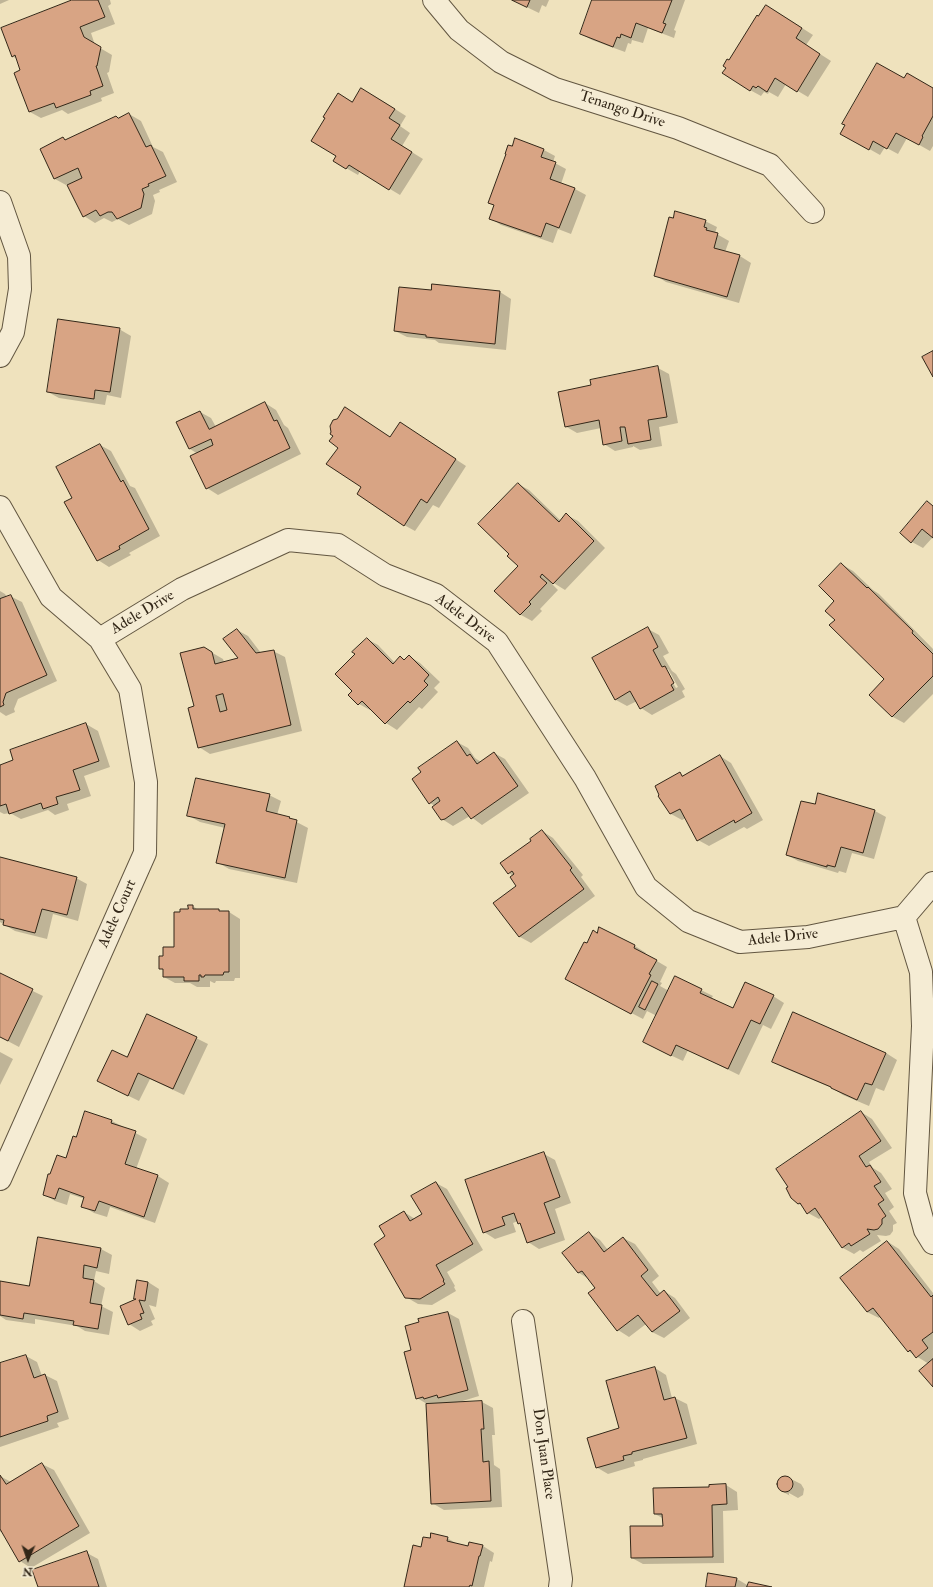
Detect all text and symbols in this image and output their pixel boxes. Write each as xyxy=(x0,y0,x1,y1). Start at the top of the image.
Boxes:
street label: Tenango Drive xyxy=(577,88,667,132)
street label: Adele Drive xyxy=(108,587,178,639)
street label: Adele Drive xyxy=(431,591,499,647)
street label: Adele Court xyxy=(95,877,141,951)
street label: Adele Drive xyxy=(747,925,819,951)
street label: Don Juan Place xyxy=(528,1407,558,1501)
north arrow xyxy=(8,1539,48,1579)
text: N xyxy=(22,1565,33,1578)

